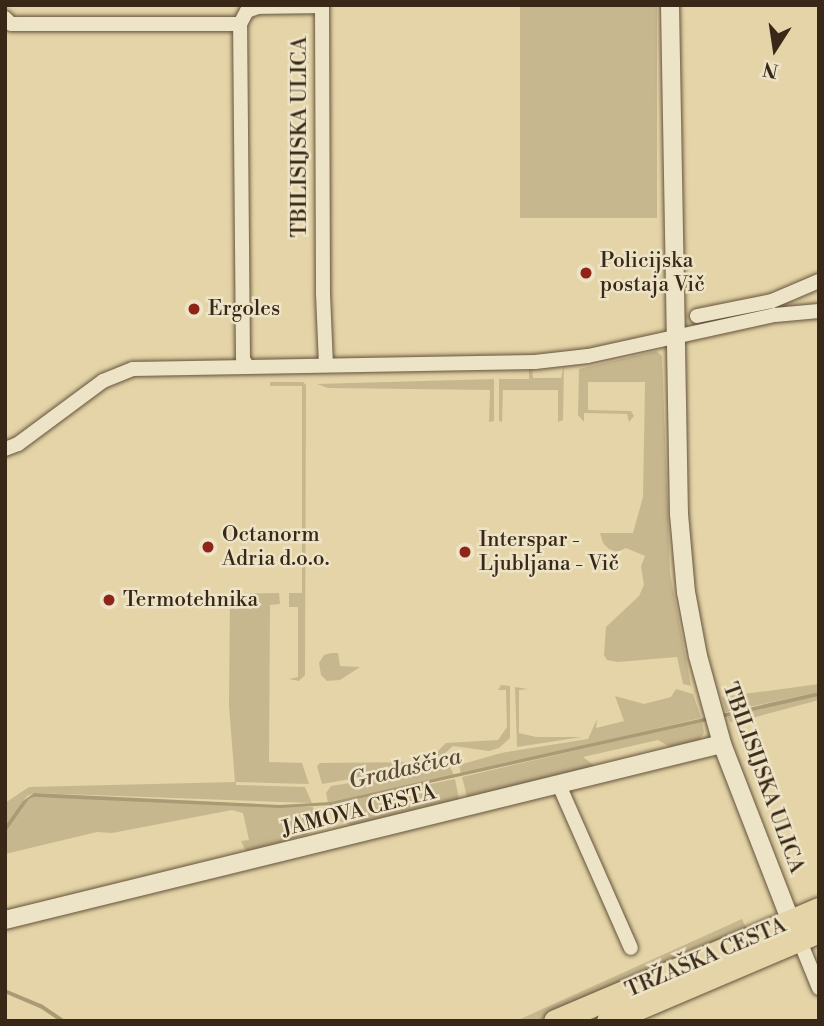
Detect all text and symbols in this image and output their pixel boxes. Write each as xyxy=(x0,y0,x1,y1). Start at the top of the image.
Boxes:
north arrow xyxy=(740,14,810,84)
street label: TBILISIJSKA ULICA xyxy=(287,36,313,238)
text: N xyxy=(761,56,780,83)
place label: Policijska postaja Vič xyxy=(600,248,705,298)
marker: Policijska postaja Vič xyxy=(578,265,594,281)
place label: Ergoles xyxy=(208,296,280,322)
marker: Ergoles xyxy=(186,301,202,317)
place label: Octanorm Adria d.o.o. xyxy=(222,522,329,572)
place label: Interspar - Ljubljana - Vič xyxy=(479,527,619,577)
marker: Octanorm Adria d.o.o. xyxy=(200,539,216,555)
marker: Interspar - Ljubljana - Vič xyxy=(457,544,473,560)
place label: Termotehnika xyxy=(123,587,258,613)
marker: Termotehnika xyxy=(101,592,117,608)
street label: TBILISIJSKA ULICA xyxy=(717,679,809,877)
water label: Gradaščica xyxy=(346,743,464,795)
street label: JAMOVA CESTA xyxy=(279,780,439,842)
street label: TRŽAŠKA CESTA xyxy=(622,913,790,1003)

